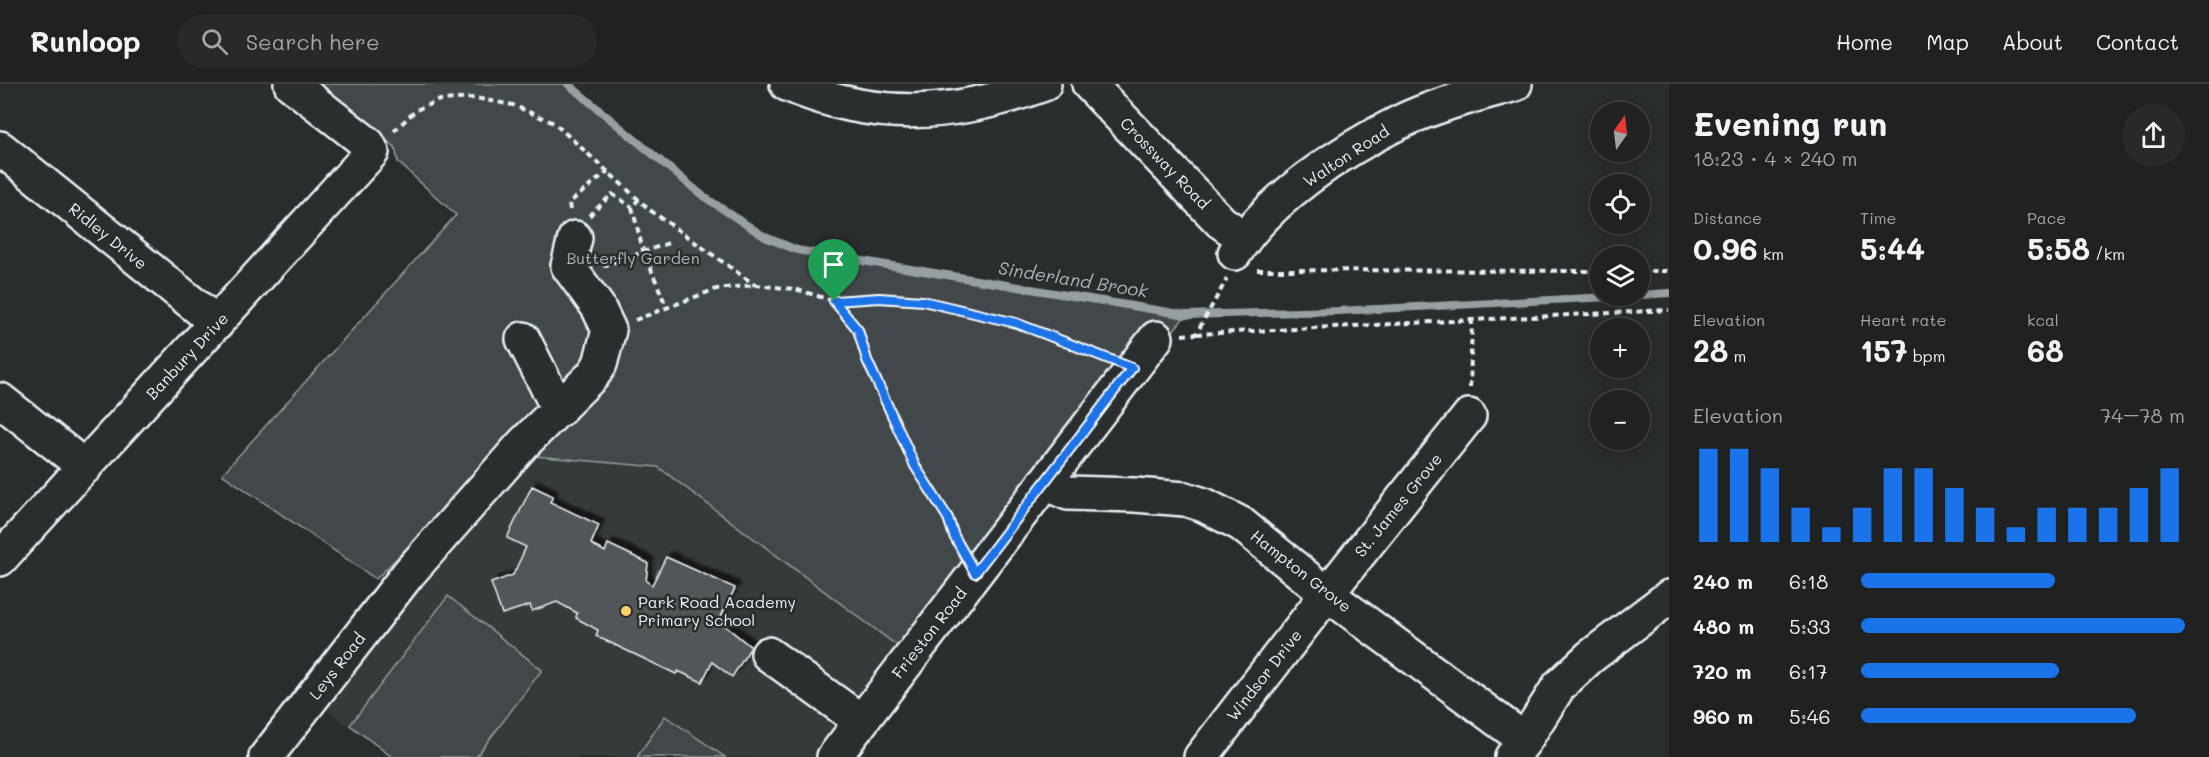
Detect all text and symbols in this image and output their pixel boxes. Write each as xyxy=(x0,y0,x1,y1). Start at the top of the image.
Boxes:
search box xyxy=(177,14,597,68)
text: Runloop xyxy=(30,23,141,59)
icon: search xyxy=(198,25,231,58)
text: Search here xyxy=(246,27,380,56)
text: Home xyxy=(1836,28,1893,55)
text: Map xyxy=(1926,28,1969,55)
text: About xyxy=(2002,28,2063,55)
text: Contact xyxy=(2096,28,2179,55)
text: Evening run xyxy=(1693,101,1887,144)
north arrow xyxy=(1590,102,1650,162)
map controls xyxy=(1590,102,1650,450)
button: share xyxy=(2122,104,2185,167)
street label: Crossway Road xyxy=(1116,112,1215,213)
street label: Walton Road xyxy=(1299,120,1393,191)
text: 18:23 · 4 × 240 m xyxy=(1693,145,1858,171)
button: locate xyxy=(1590,174,1650,234)
street label: Ridley Drive xyxy=(65,198,152,274)
text: Distance xyxy=(1693,207,1762,228)
text: Time xyxy=(1860,207,1896,228)
text: Pace xyxy=(2027,207,2066,228)
text: 0.96 xyxy=(1693,228,1758,268)
text: 5:44 xyxy=(1860,228,1925,268)
text: 5:58 xyxy=(2027,228,2090,268)
pin xyxy=(808,239,859,301)
text: km xyxy=(1758,243,1784,264)
text: /km xyxy=(2090,243,2125,264)
button: layers xyxy=(1590,246,1650,306)
park label: Butterfly Garden xyxy=(566,247,700,268)
icon: arrive xyxy=(817,248,850,281)
water label: Sinderland Brook xyxy=(997,255,1150,303)
street label: Banbury Drive xyxy=(141,308,232,404)
text: Elevation xyxy=(1693,309,1765,330)
text: Heart rate xyxy=(1860,309,1946,330)
text: kcal xyxy=(2027,309,2059,330)
button: + xyxy=(1590,318,1650,378)
text: 28 xyxy=(1693,330,1728,370)
text: 157 xyxy=(1860,330,1908,370)
text: 68 xyxy=(2027,330,2064,370)
text: m xyxy=(1728,345,1746,366)
text: bpm xyxy=(1908,345,1945,366)
button: − xyxy=(1590,390,1650,450)
text: Elevation xyxy=(1693,402,1783,428)
text: 74–78 m xyxy=(2100,402,2185,428)
street label: St. James Grove xyxy=(1349,448,1446,561)
street label: Hampton Grove xyxy=(1247,525,1356,617)
text: 240 m xyxy=(1693,568,1753,594)
text: 6:18 xyxy=(1789,568,1828,594)
street label: Frieston Road xyxy=(886,583,971,682)
place label: Park Road Academy Primary School xyxy=(638,591,796,630)
marker: Park Road Academy Primary School xyxy=(619,604,633,618)
text: 480 m xyxy=(1693,613,1754,639)
text: 5:33 xyxy=(1789,613,1830,639)
street label: Windsor Drive xyxy=(1221,625,1306,725)
street label: Leys Road xyxy=(304,628,369,703)
text: 720 m xyxy=(1693,658,1751,684)
text: 6:17 xyxy=(1789,658,1827,684)
text: 960 m xyxy=(1693,703,1753,729)
text: 5:46 xyxy=(1789,703,1831,729)

